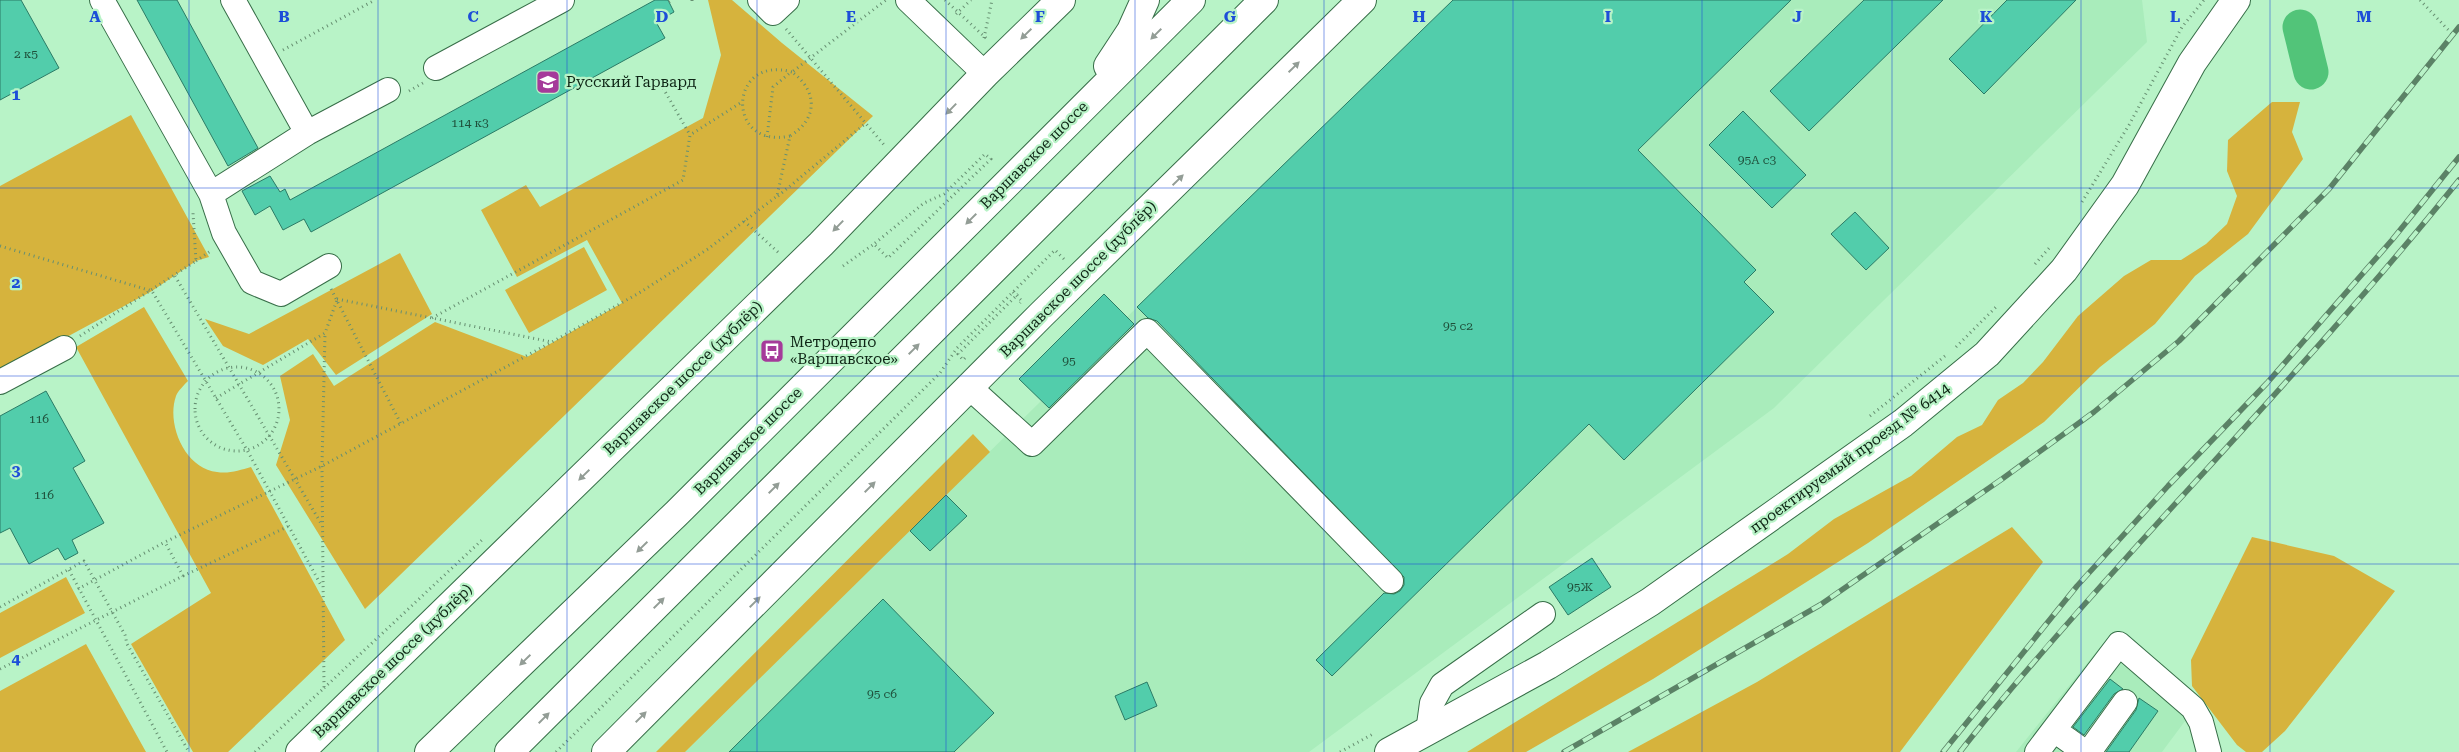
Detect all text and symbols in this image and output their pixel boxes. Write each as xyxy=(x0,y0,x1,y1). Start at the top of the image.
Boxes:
text: A xyxy=(89,7,101,26)
text: B xyxy=(278,7,290,26)
text: C xyxy=(467,7,479,26)
text: D xyxy=(656,7,669,26)
text: E xyxy=(846,7,856,26)
text: F xyxy=(1035,7,1045,26)
text: G xyxy=(1224,7,1237,26)
text: H xyxy=(1412,7,1426,26)
text: I xyxy=(1605,7,1611,26)
text: J xyxy=(1792,7,1802,26)
text: K xyxy=(1980,7,1993,26)
text: L xyxy=(2170,7,2180,26)
text: M xyxy=(2356,7,2372,26)
one-way arrow xyxy=(1021,28,1033,40)
one-way arrow xyxy=(1150,28,1162,40)
house number: 2 к5 xyxy=(14,47,38,61)
one-way arrow xyxy=(1288,61,1300,73)
school or university icon: Русский Гарвард xyxy=(535,69,561,95)
place label: Русский Гарвард xyxy=(566,73,697,91)
text: 1 xyxy=(12,85,21,104)
street label: Варшавское шоссе xyxy=(976,97,1092,213)
one-way arrow xyxy=(945,103,957,115)
house number: 114 к3 xyxy=(451,116,489,130)
house number: 95А с3 xyxy=(1738,153,1776,167)
one-way arrow xyxy=(1172,174,1184,186)
street label: Варшавское шоссе (дублёр) xyxy=(996,197,1160,361)
one-way arrow xyxy=(965,212,977,224)
one-way arrow xyxy=(832,220,844,232)
text: 2 xyxy=(12,273,21,292)
street label: Варшавское шоссе (дублёр) xyxy=(600,297,766,459)
house number: 95 с2 xyxy=(1443,319,1473,333)
place label: Метродепо «Варшавское» xyxy=(790,333,898,368)
bus stop icon: Метродепо «Варшавское» xyxy=(759,338,785,364)
one-way arrow xyxy=(908,343,920,355)
house number: 95 xyxy=(1062,354,1076,368)
street label: проектируемый проезд № 6414 xyxy=(1746,379,1954,537)
street label: Варшавское шоссе xyxy=(690,383,806,499)
house number: 116 xyxy=(29,412,49,426)
text: 3 xyxy=(12,461,21,480)
one-way arrow xyxy=(579,469,591,481)
one-way arrow xyxy=(864,481,876,493)
one-way arrow xyxy=(768,483,780,495)
house number: 116 xyxy=(34,488,54,502)
one-way arrow xyxy=(636,541,648,553)
street label: Варшавское шоссе (дублёр) xyxy=(310,580,476,742)
house number: 95Ж xyxy=(1567,580,1593,594)
one-way arrow xyxy=(749,596,761,608)
one-way arrow xyxy=(653,597,665,609)
text: 4 xyxy=(12,649,21,668)
one-way arrow xyxy=(520,654,532,666)
house number: 95 с6 xyxy=(867,687,897,701)
one-way arrow xyxy=(538,712,550,724)
one-way arrow xyxy=(634,712,646,724)

